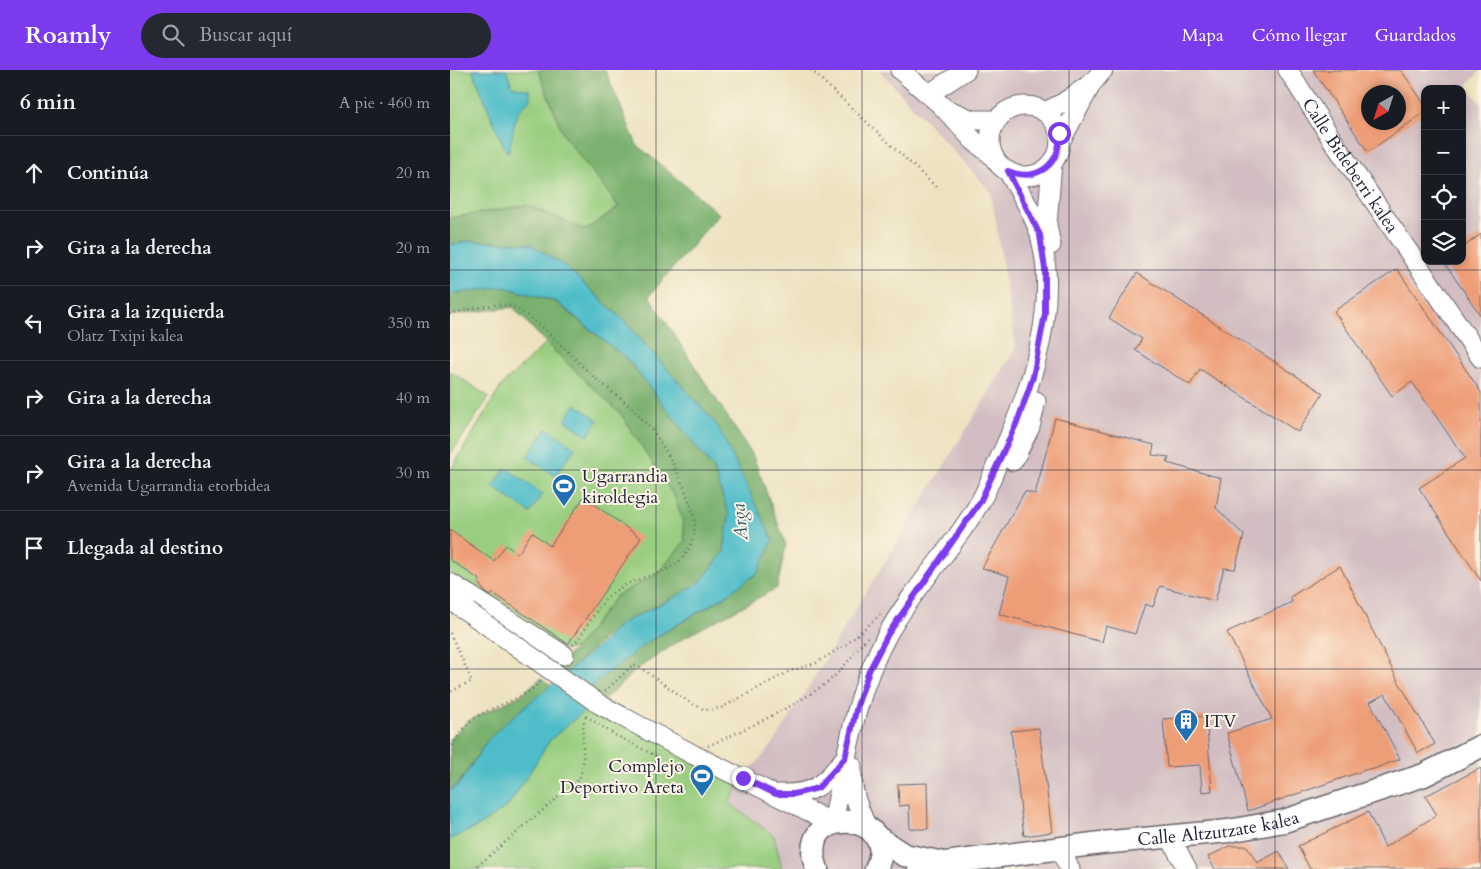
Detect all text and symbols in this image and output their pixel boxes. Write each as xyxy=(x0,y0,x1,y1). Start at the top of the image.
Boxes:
search box xyxy=(141,13,491,58)
text: Roamly xyxy=(25,19,111,52)
icon: search xyxy=(159,21,187,49)
text: Buscar aquí xyxy=(199,22,292,48)
text: Mapa xyxy=(1182,23,1224,48)
text: Cómo llegar xyxy=(1252,23,1347,48)
text: Guardados xyxy=(1375,23,1456,48)
north arrow xyxy=(1361,85,1406,130)
map controls xyxy=(1421,85,1466,265)
button: + xyxy=(1421,85,1466,130)
text: 6 min xyxy=(20,88,76,117)
text: A pie · 460 m xyxy=(339,92,430,114)
street label: Calle Bideberri kalea xyxy=(1296,93,1405,238)
route start xyxy=(1048,122,1071,145)
button: − xyxy=(1421,130,1466,175)
icon: ahead xyxy=(20,159,48,187)
text: Continúa xyxy=(67,160,149,186)
text: 20 m xyxy=(396,162,430,184)
button: locate xyxy=(1421,175,1466,220)
button: layers xyxy=(1421,220,1466,265)
icon: right xyxy=(20,234,48,262)
text: Gira a la derecha xyxy=(67,235,212,261)
text: 20 m xyxy=(396,237,430,259)
text: Gira a la izquierda xyxy=(67,299,225,325)
icon: left xyxy=(20,309,48,337)
text: 350 m xyxy=(388,312,430,334)
text: Olatz Txipi kalea xyxy=(67,325,184,347)
icon: right xyxy=(20,384,48,412)
text: Gira a la derecha xyxy=(67,385,212,411)
text: 40 m xyxy=(396,387,430,409)
text: Gira a la derecha xyxy=(67,449,212,475)
icon: right xyxy=(20,459,48,487)
text: 30 m xyxy=(396,462,430,484)
place label: Ugarrandia kiroldegia xyxy=(582,464,668,510)
sports icon: Ugarrandia kiroldegia xyxy=(551,473,577,507)
text: Avenida Ugarrandia etorbidea xyxy=(67,475,271,497)
water label: Arga xyxy=(725,502,755,543)
icon: arrive xyxy=(20,534,48,562)
text: Llegada al destino xyxy=(67,535,223,561)
building icon: ITV xyxy=(1173,708,1199,742)
place label: ITV xyxy=(1204,709,1237,734)
place label: Complejo Deportivo Areta xyxy=(560,754,684,800)
sports icon: Complejo Deportivo Areta xyxy=(689,763,715,797)
route end xyxy=(732,767,755,790)
street label: Calle Altzutzate kalea xyxy=(1136,804,1302,852)

